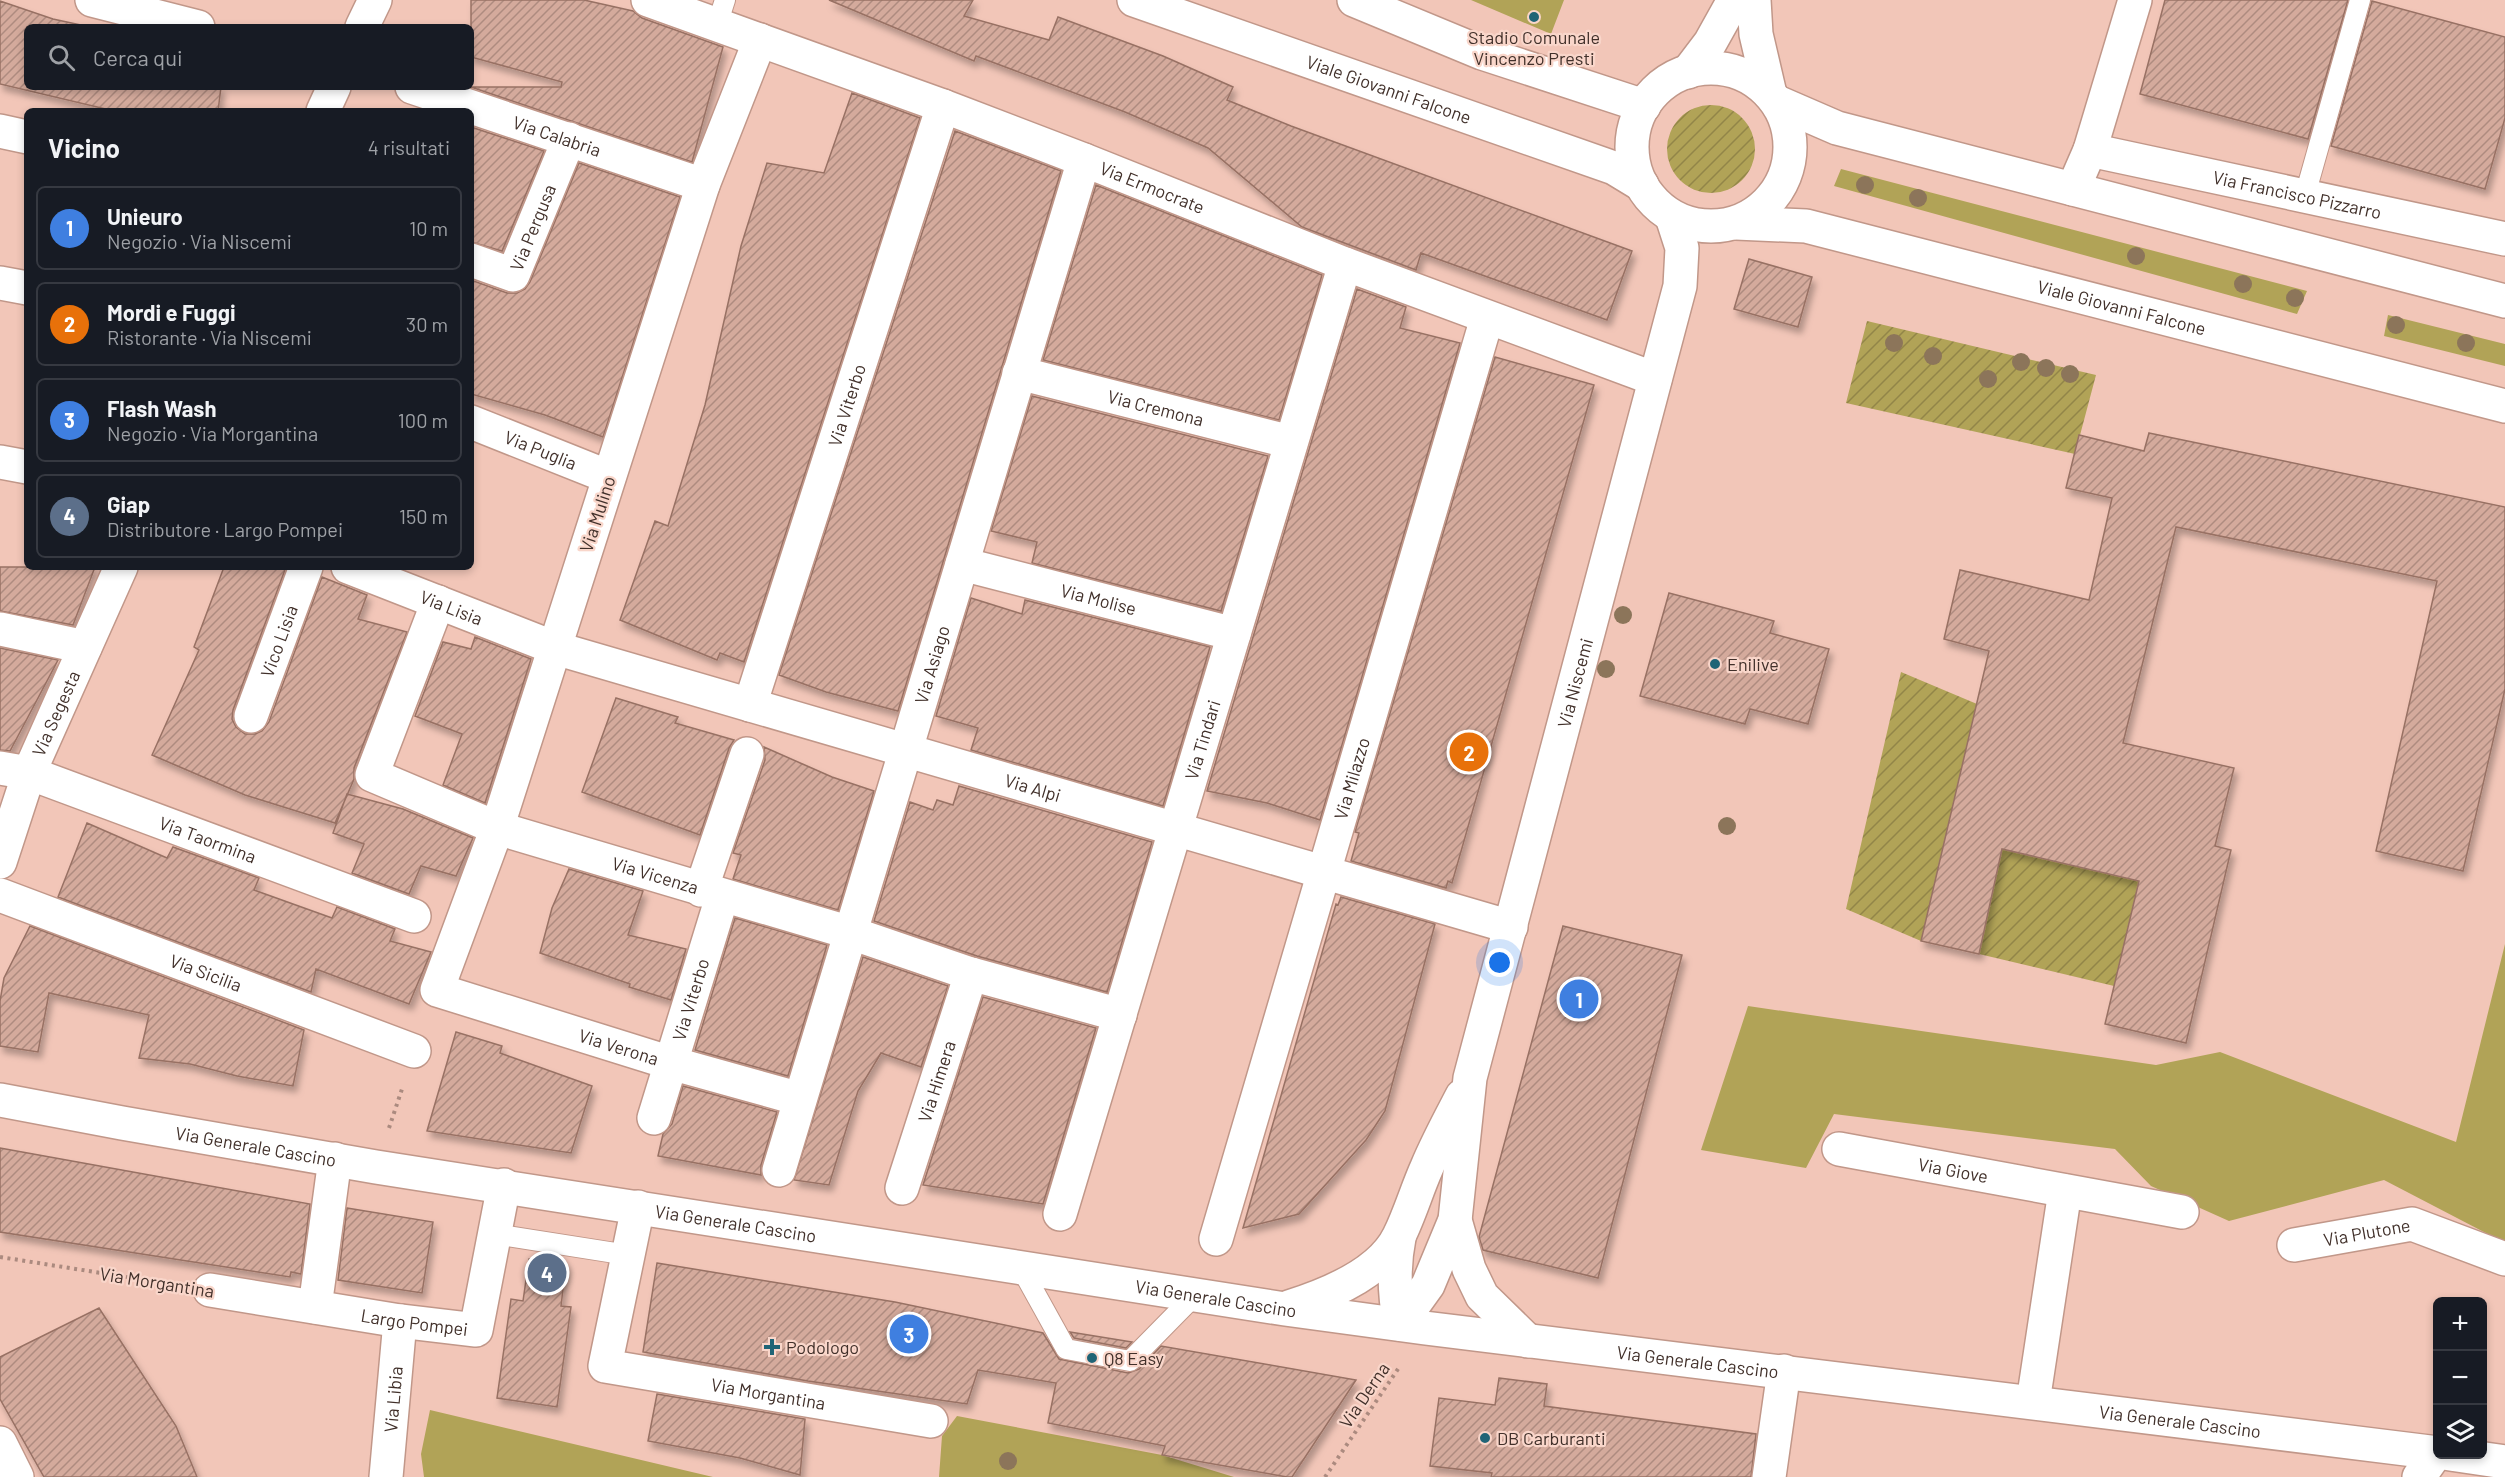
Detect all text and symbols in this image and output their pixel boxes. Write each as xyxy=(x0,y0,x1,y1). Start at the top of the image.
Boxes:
marker: Stadio Comunale Vincenzo Presti xyxy=(1527,10,1541,24)
search box xyxy=(24,24,474,90)
place label: Stadio Comunale Vincenzo Presti xyxy=(1468,26,1600,69)
icon: search xyxy=(45,41,78,74)
text: Cerca qui xyxy=(93,44,183,70)
street label: Viale Giovanni Falcone xyxy=(1303,50,1474,128)
street label: Via Calabria xyxy=(510,111,604,161)
text: Vicino xyxy=(48,132,120,163)
text: 4 risultati xyxy=(368,135,450,159)
street label: Via Ermocrate xyxy=(1097,156,1208,218)
street label: Via Francisco Pizzarro xyxy=(2211,166,2384,223)
street label: Via Pergusa xyxy=(505,181,560,274)
text: Unieuro xyxy=(107,203,183,229)
text: 1 xyxy=(66,216,73,240)
text: 10 m xyxy=(409,216,448,240)
text: Negozio · Via Niscemi xyxy=(107,229,292,253)
street label: Viale Giovanni Falcone xyxy=(2035,275,2208,340)
text: Mordi e Fuggi xyxy=(107,299,236,325)
text: 2 xyxy=(64,312,75,336)
text: 30 m xyxy=(406,312,448,336)
text: Ristorante · Via Niscemi xyxy=(107,325,312,349)
street label: Via Viterbo xyxy=(823,361,870,449)
street label: Via Cremona xyxy=(1105,385,1206,430)
text: Flash Wash xyxy=(107,395,216,421)
text: 3 xyxy=(64,408,75,432)
text: 100 m xyxy=(398,408,448,432)
text: Negozio · Via Morgantina xyxy=(107,421,318,445)
street label: Via Puglia xyxy=(501,425,580,474)
street label: Via Mulino xyxy=(574,473,620,555)
text: Giap xyxy=(107,491,150,517)
text: 4 xyxy=(63,504,76,528)
text: 150 m xyxy=(399,504,448,528)
text: Distributore · Largo Pompei xyxy=(107,517,343,541)
street label: Via Molise xyxy=(1058,579,1139,619)
street label: Via Lisia xyxy=(417,585,486,630)
street label: Vico Lisia xyxy=(255,602,302,680)
street label: Via Asiago xyxy=(909,623,954,706)
street label: Via Niscemi xyxy=(1552,636,1597,730)
place label: Enilive xyxy=(1727,653,1779,675)
marker: Enilive xyxy=(1708,657,1722,671)
street label: Via Segesta xyxy=(27,667,84,760)
street label: Via Tindari xyxy=(1180,697,1225,782)
pin: 2 xyxy=(1450,730,1488,774)
street label: Via Milazzo xyxy=(1329,735,1374,822)
street label: Via Alpi xyxy=(1002,769,1064,806)
street label: Via Taormina xyxy=(156,811,259,867)
street label: Via Vicenza xyxy=(609,852,701,898)
your location xyxy=(1485,948,1514,977)
street label: Via Sicilia xyxy=(167,949,245,996)
street label: Via Viterbo xyxy=(667,956,714,1043)
pin: 1 xyxy=(1560,976,1598,1022)
street label: Via Verona xyxy=(576,1024,661,1069)
street label: Via Himera xyxy=(913,1038,960,1125)
street label: Via Generale Cascino xyxy=(174,1121,338,1171)
street label: Via Giove xyxy=(1916,1153,1990,1187)
street label: Via Generale Cascino xyxy=(653,1200,818,1247)
street label: Via Plutone xyxy=(2322,1214,2412,1251)
pin: 4 xyxy=(528,1250,566,1296)
street label: Via Morgantina xyxy=(98,1262,216,1302)
street label: Via Generale Cascino xyxy=(1134,1275,1298,1321)
map controls xyxy=(2433,1297,2487,1459)
button: + xyxy=(2433,1297,2487,1351)
street label: Largo Pompei xyxy=(359,1304,469,1340)
pin: 3 xyxy=(890,1312,928,1356)
place label: Podologo xyxy=(786,1336,859,1358)
marker: Podologo xyxy=(763,1338,781,1356)
street label: Via Generale Cascino xyxy=(1615,1341,1780,1383)
place label: Q8 Easy xyxy=(1104,1347,1164,1369)
marker: Q8 Easy xyxy=(1085,1351,1099,1365)
button: − xyxy=(2433,1351,2487,1405)
street label: Via Derna xyxy=(1334,1358,1394,1432)
street label: Via Libia xyxy=(379,1365,407,1433)
street label: Via Morgantina xyxy=(709,1373,827,1414)
street label: Via Generale Cascino xyxy=(2098,1400,2262,1442)
button: layers xyxy=(2433,1405,2487,1459)
place label: DB Carburanti xyxy=(1497,1427,1606,1449)
marker: DB Carburanti xyxy=(1478,1431,1492,1445)

